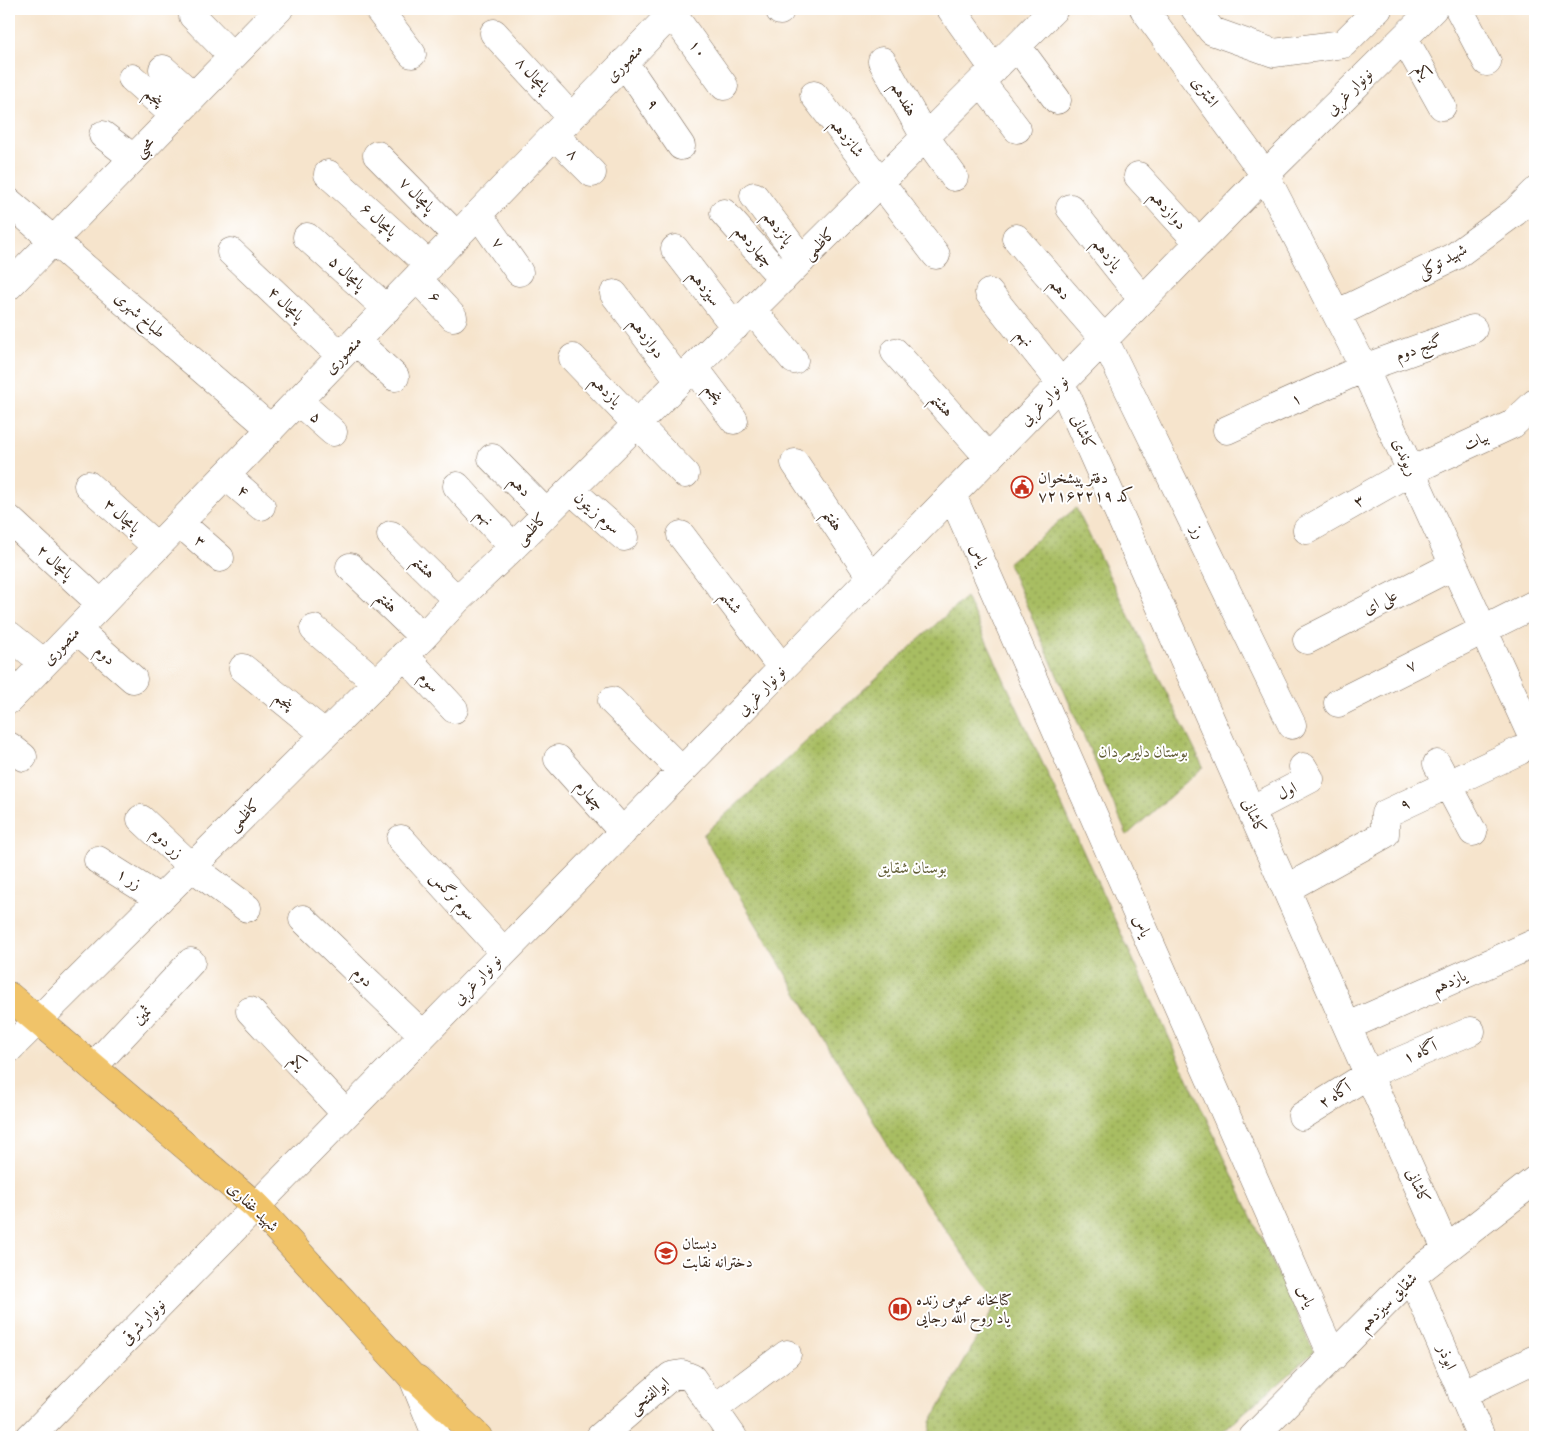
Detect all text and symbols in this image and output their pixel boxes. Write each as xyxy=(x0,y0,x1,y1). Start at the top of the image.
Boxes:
street label: ۱۰ xyxy=(684,36,712,62)
street label: منصوری xyxy=(601,40,647,86)
street label: ۸ پامچال xyxy=(511,53,555,99)
street label: یکم xyxy=(1406,61,1436,86)
street label: نونوار غربی xyxy=(1321,64,1378,121)
street label: اشتری xyxy=(1187,73,1223,111)
street label: هفدهم xyxy=(882,78,922,122)
street label: پنجم xyxy=(137,83,169,116)
street label: ۹ xyxy=(642,95,664,113)
street label: شانزدهم xyxy=(822,114,869,165)
street label: محبی xyxy=(129,132,161,164)
street label: ۸ xyxy=(563,144,583,164)
street label: ۷ پامچال xyxy=(394,173,440,218)
street label: دوازدهم xyxy=(1141,186,1191,237)
street label: ۶ پامچال xyxy=(356,198,402,243)
street label: پانزدهم xyxy=(755,207,798,253)
street label: چهاردهم xyxy=(726,221,778,274)
street label: کاظمی xyxy=(798,223,840,265)
street label: ۷ xyxy=(487,233,509,253)
street label: یازدهم xyxy=(1084,234,1127,278)
street label: شهید توکلی xyxy=(1414,239,1471,284)
street label: ۵ پامچال xyxy=(324,251,370,296)
street label: سیزدهم xyxy=(681,266,725,313)
street label: دهم xyxy=(1041,274,1075,307)
street label: پامچال ۴ xyxy=(263,282,309,327)
street label: طباخ شهری xyxy=(108,287,170,346)
street label: ۶ xyxy=(424,287,446,307)
street label: دوازدهم xyxy=(621,314,669,365)
street label: نهم xyxy=(1008,325,1038,354)
street label: گنج دوم xyxy=(1393,330,1447,370)
street label: منصوری xyxy=(320,332,366,378)
street label: یازدهم xyxy=(583,371,626,415)
street label: نو نوار غربی xyxy=(1015,372,1073,431)
street label: پنجم xyxy=(696,379,729,411)
street label: ۱ xyxy=(1288,388,1304,410)
street label: هشتم xyxy=(922,389,958,425)
street label: ۵ xyxy=(306,406,326,428)
street label: کاشانی xyxy=(1066,411,1100,453)
street label: بیات xyxy=(1460,427,1492,455)
street label: ریوندی xyxy=(1388,435,1422,479)
place label: دفتر پیشخوان کد ۷۲۱۶۲۲۱۹ xyxy=(1038,468,1134,506)
street label: دهم xyxy=(501,471,535,505)
public building icon: دفتر پیشخوان کد ۷۲۱۶۲۲۱۹ xyxy=(1010,475,1034,499)
street label: ۴ xyxy=(233,480,253,502)
street label: سوم زیتون xyxy=(567,487,624,542)
street label: ۳ xyxy=(1350,490,1368,512)
street label: ۳ پامچال xyxy=(99,494,145,539)
street label: نهم xyxy=(468,504,498,533)
street label: هفتم xyxy=(814,505,848,538)
street label: کاظمی xyxy=(510,508,552,550)
street label: رز xyxy=(1185,520,1210,542)
street label: ۳ xyxy=(190,530,210,552)
street label: ۲ پامچال xyxy=(32,540,78,585)
street label: یاس xyxy=(965,541,993,570)
street label: هشتم xyxy=(404,551,440,587)
street label: علی ای xyxy=(1359,585,1401,620)
street label: ششم xyxy=(711,586,746,621)
street label: هفتم xyxy=(368,587,402,621)
street label: منصوری xyxy=(38,623,84,669)
street label: دوم xyxy=(88,641,119,672)
street label: ۷ xyxy=(1402,655,1420,677)
street label: نو نوار غربی xyxy=(732,662,790,721)
street label: سوم xyxy=(411,667,444,700)
street label: پنجم xyxy=(267,687,299,720)
park label: بوستان دلیرمردان xyxy=(1098,742,1188,763)
street label: چهارم xyxy=(568,776,609,817)
street label: اول xyxy=(1274,778,1300,804)
street label: ۹ xyxy=(1396,793,1414,815)
street label: کاظمی xyxy=(223,794,265,836)
street label: کاشانی xyxy=(1237,795,1271,837)
street label: زر دوم xyxy=(144,823,187,866)
park label: بوستان شقایق xyxy=(877,858,947,878)
street label: زر ۱ xyxy=(113,864,145,894)
street label: سوم نرگس xyxy=(423,867,480,927)
street label: یاس xyxy=(1128,912,1156,941)
street label: نو نوار غربی xyxy=(448,951,506,1010)
street label: دوم xyxy=(346,963,377,994)
street label: یازدهم xyxy=(1429,965,1472,1003)
street label: ثمین xyxy=(128,1001,156,1029)
street label: آگاه ۱ xyxy=(1400,1035,1441,1068)
street label: یکم xyxy=(282,1050,311,1078)
street label: آگاه ۲ xyxy=(1315,1077,1356,1113)
street label: کاشانی xyxy=(1401,1165,1435,1207)
street label: شهید غفاری xyxy=(223,1178,283,1236)
place label: دبستان دخترانه نقابت xyxy=(682,1234,753,1272)
school or university icon: دبستان دخترانه نقابت xyxy=(654,1241,678,1265)
street label: شقایق سیزدهم xyxy=(1354,1268,1425,1339)
street label: یاس xyxy=(1292,1282,1320,1311)
place label: کتابخانه عمومی زنده یاد روح الله رجایی xyxy=(916,1290,1012,1332)
street label: نونوار شرقی xyxy=(116,1295,170,1349)
library icon: کتابخانه عمومی زنده یاد روح الله رجایی xyxy=(888,1297,912,1321)
street label: ابوذر xyxy=(1432,1339,1461,1373)
street label: ابوالفتحی xyxy=(624,1373,674,1420)

